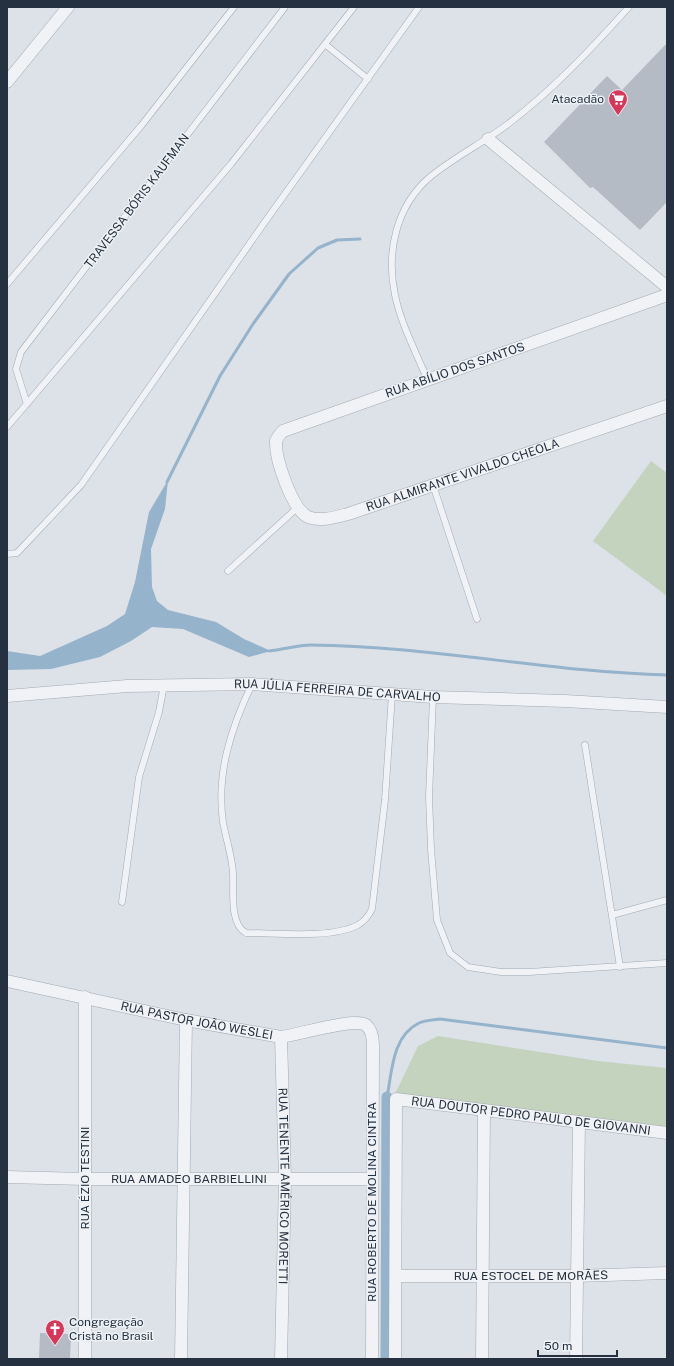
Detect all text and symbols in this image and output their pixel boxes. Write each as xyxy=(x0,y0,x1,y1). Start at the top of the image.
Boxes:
supermarket icon: Atacadão xyxy=(607,88,629,116)
place label: Atacadão xyxy=(551,92,604,106)
street label: TRAVESSA BÓRIS KAUFMAN xyxy=(82,131,192,271)
street label: RUA ABÍLIO DOS SANTOS xyxy=(383,339,527,401)
street label: RUA ALMIRANTE VIVALDO CHEOLA xyxy=(364,436,561,514)
street label: RUA JÚLIA FERREIRA DE CARVALHO xyxy=(234,677,441,704)
street label: RUA PASTOR JOÃO WESLEI xyxy=(119,999,274,1042)
street label: RUA TENENTE AMÉRICO MORETTI xyxy=(275,1087,292,1284)
street label: RUA DOUTOR PEDRO PAULO DE GIOVANNI xyxy=(410,1094,651,1138)
street label: RUA ROBERTO DE MOLINA CINTRA xyxy=(365,1102,379,1302)
street label: RUA ÉZIO TESTINI xyxy=(78,1127,92,1229)
street label: RUA AMADEO BARBIELLINI xyxy=(111,1172,267,1186)
street label: RUA ESTOCEL DE MORÃES xyxy=(454,1268,609,1283)
place label: Congregação Cristã no Brasil xyxy=(69,1315,154,1343)
church icon: Congregação Cristã no Brasil xyxy=(44,1318,66,1346)
scale bar xyxy=(538,1332,617,1358)
text: 50 m xyxy=(544,1339,572,1353)

